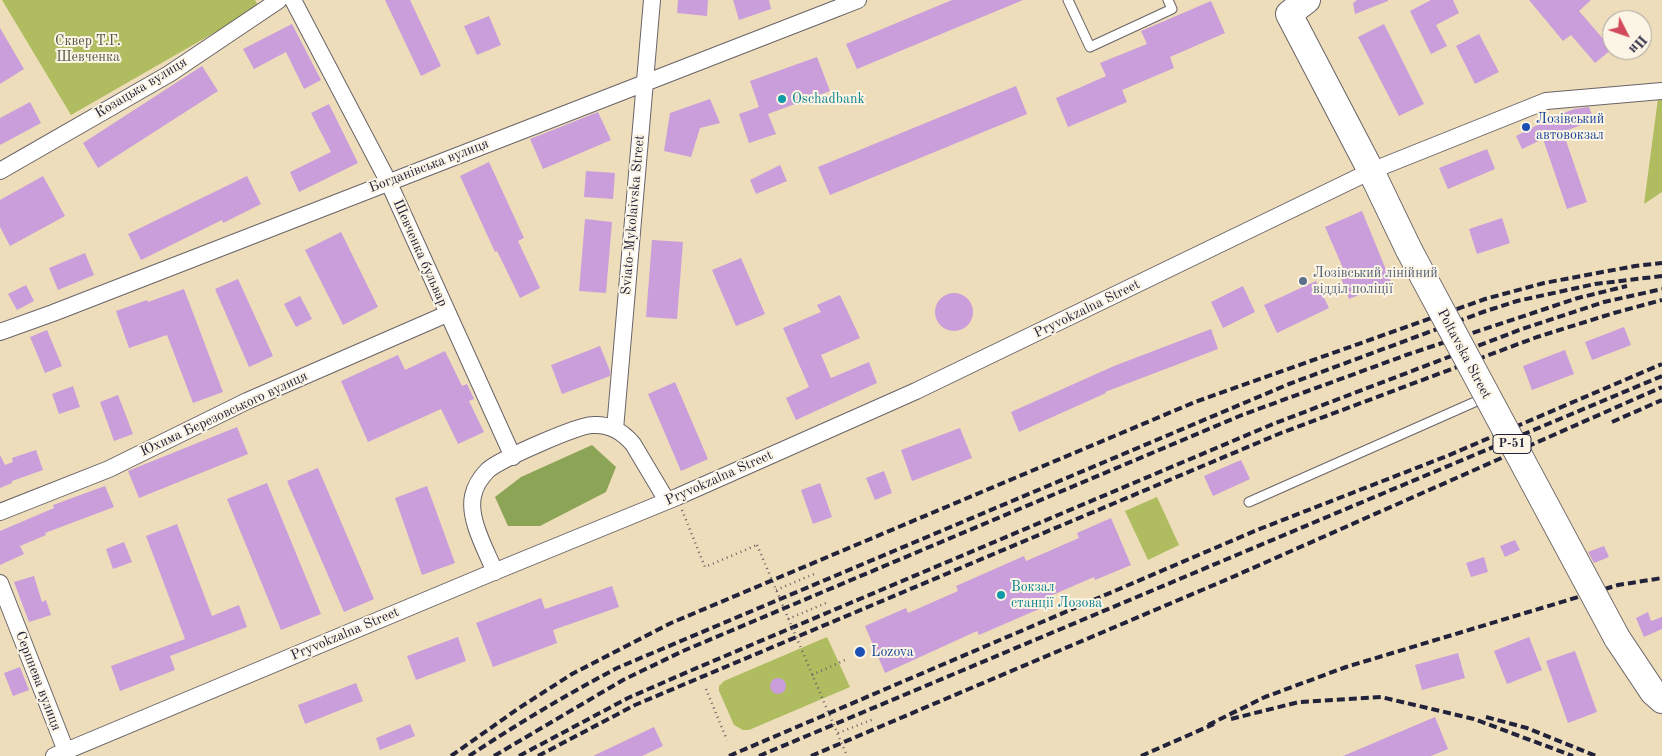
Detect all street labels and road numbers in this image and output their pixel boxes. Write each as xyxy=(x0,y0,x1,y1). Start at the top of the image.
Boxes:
street label: Козацька вулиця xyxy=(92,54,190,122)
street label: Sviato-Mykolaivska Street xyxy=(618,134,648,296)
street label: Богданівська вулиця xyxy=(367,135,491,197)
street label: Шевченка бульвар xyxy=(389,197,451,309)
street label: Pryvokzalna Street xyxy=(1031,276,1143,342)
street label: Poltavska Street xyxy=(1433,306,1495,402)
street label: Юхима Березовського вулиця xyxy=(138,368,310,460)
road number: Р-51 xyxy=(1493,434,1531,454)
street label: Pryvokzalna Street xyxy=(663,447,775,509)
street label: Pryvokzalna Street xyxy=(288,604,402,664)
street label: Серпнева вулиця xyxy=(11,629,65,733)

